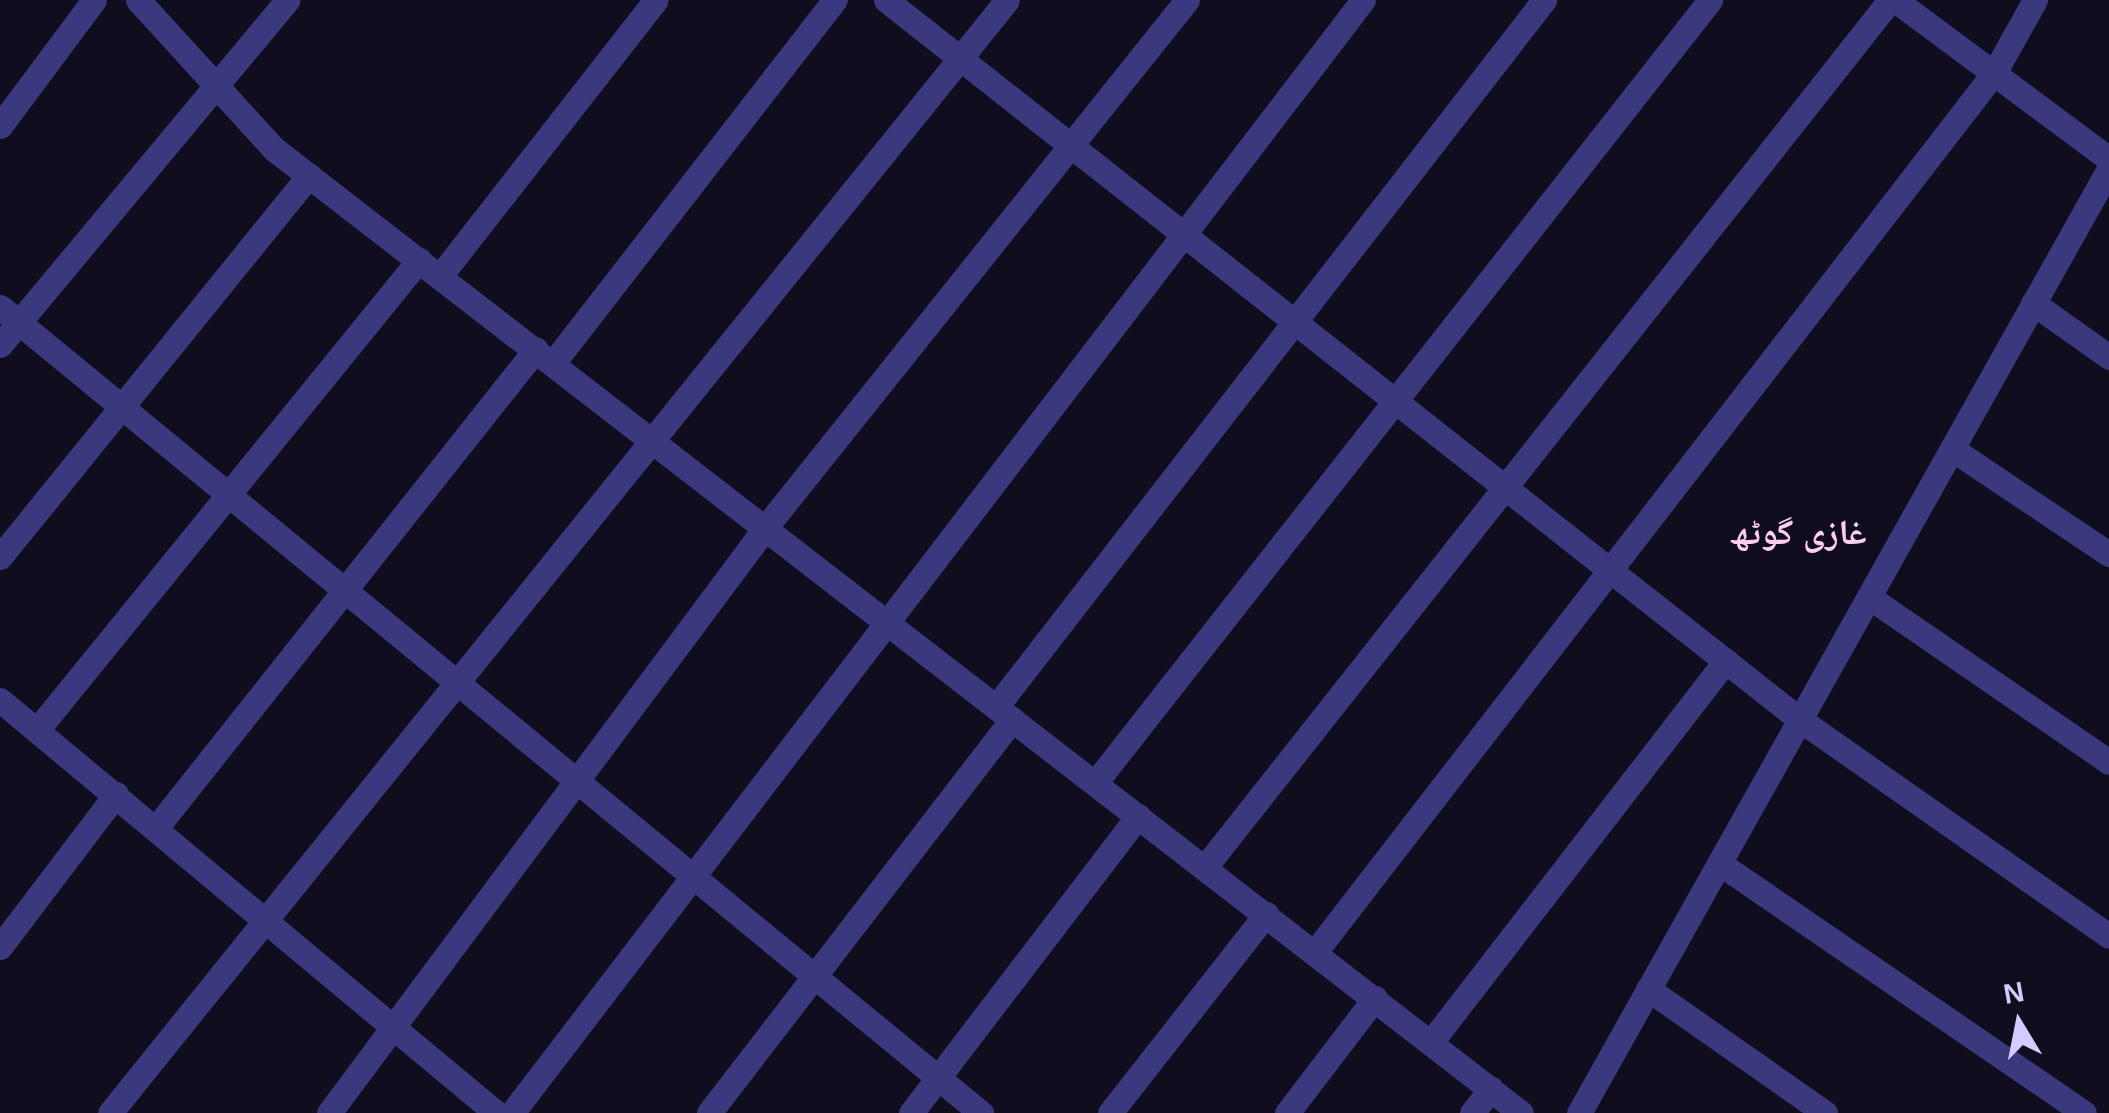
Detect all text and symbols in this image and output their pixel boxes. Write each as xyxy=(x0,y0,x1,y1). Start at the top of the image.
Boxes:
district label: غازی گوٹھ xyxy=(1729,511,1867,553)
north arrow xyxy=(1969,973,2069,1073)
text: N xyxy=(2001,976,2026,1010)

